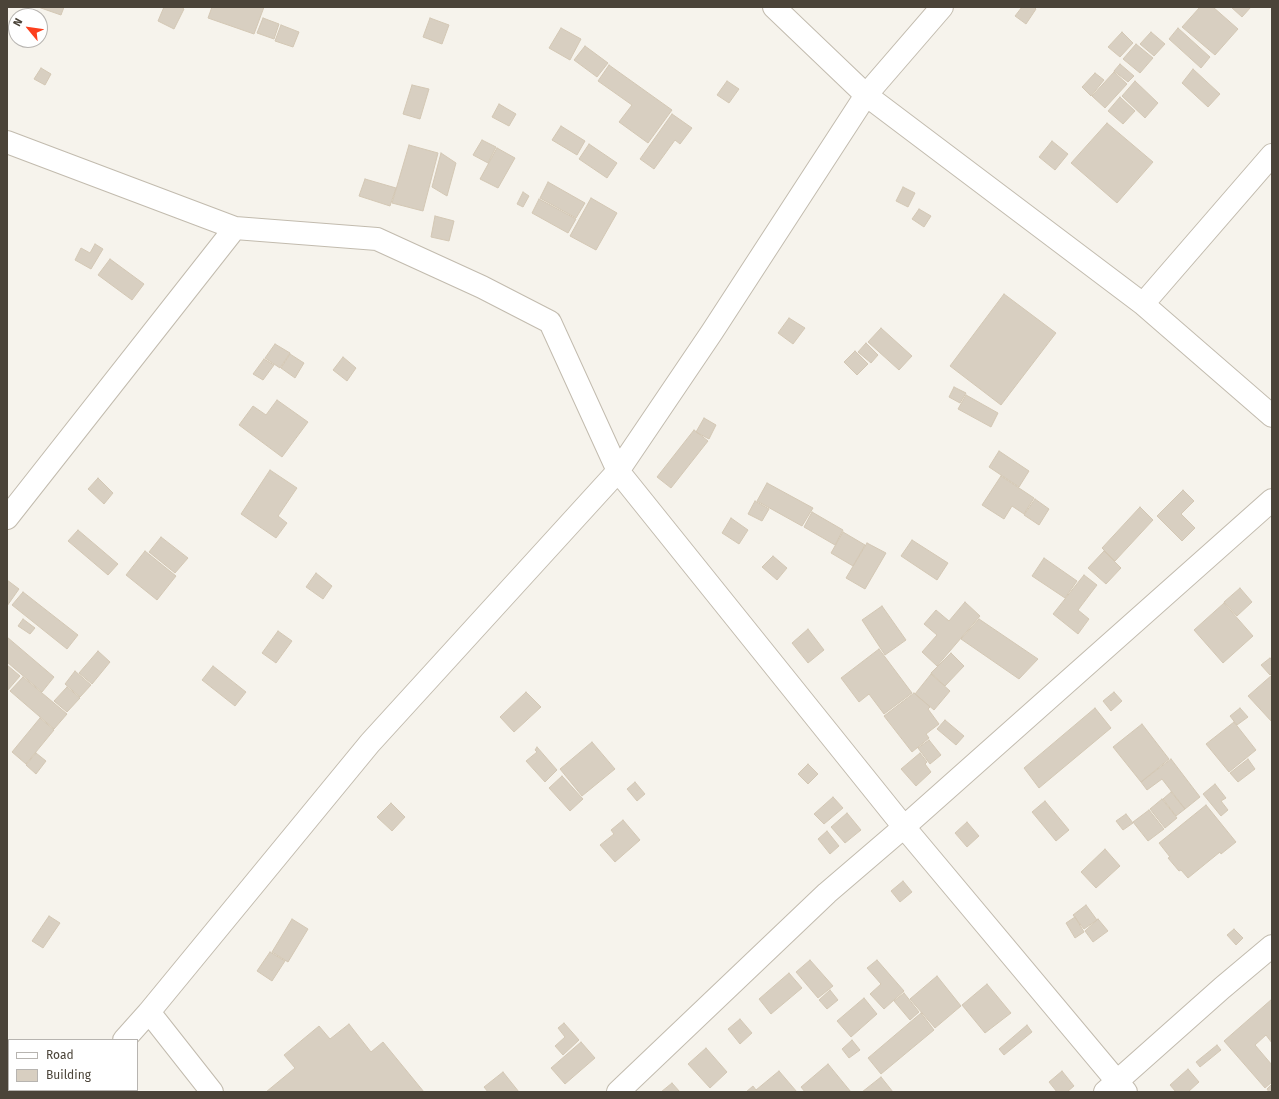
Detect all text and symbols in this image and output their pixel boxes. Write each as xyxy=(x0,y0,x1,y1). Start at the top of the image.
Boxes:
north arrow xyxy=(8,8,48,48)
text: N xyxy=(10,16,25,29)
legend xyxy=(8,1039,138,1091)
text: Road xyxy=(46,1048,74,1062)
text: Building xyxy=(46,1068,91,1082)

